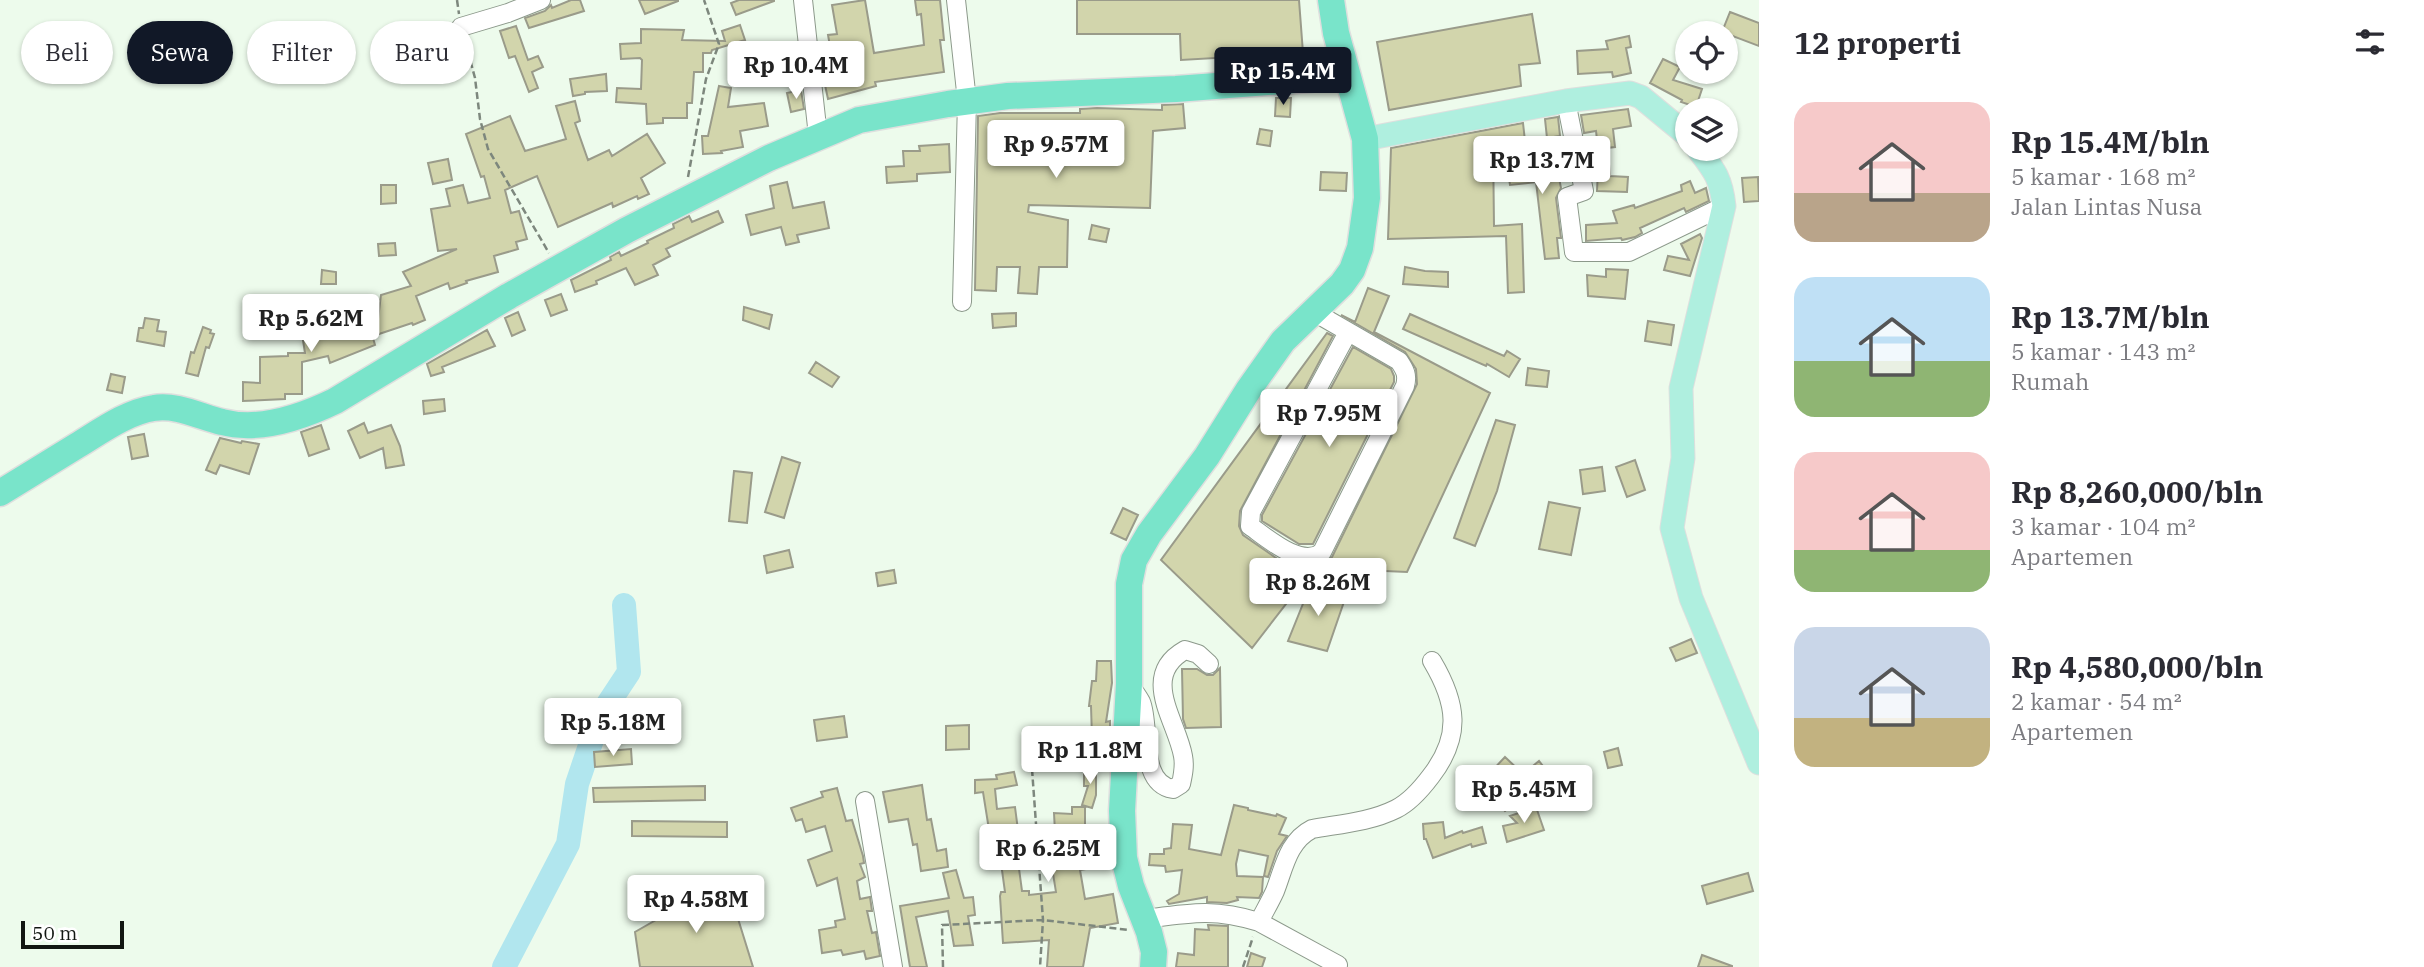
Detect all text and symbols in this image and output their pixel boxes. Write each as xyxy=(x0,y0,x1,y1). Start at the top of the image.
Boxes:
chip: Beli xyxy=(21,21,113,84)
chip: Sewa xyxy=(127,21,233,84)
chip: Filter xyxy=(247,21,356,84)
chip: Baru xyxy=(370,21,474,84)
map controls xyxy=(1675,21,1738,161)
button: locate xyxy=(1675,21,1738,84)
text: 12 properti xyxy=(1794,23,1961,62)
icon: filters xyxy=(2351,23,2389,61)
pin: Rp 10.4M xyxy=(724,42,868,101)
pin: Rp 15.4M xyxy=(1211,48,1355,107)
text: Rp 10.4M xyxy=(743,49,849,79)
text: Rp 15.4M xyxy=(1230,55,1336,85)
button: layers xyxy=(1675,98,1738,161)
pin: Rp 9.57M xyxy=(984,120,1128,180)
text: Rp 15.4M/bln xyxy=(2011,122,2210,161)
text: Rp 9.57M xyxy=(1003,128,1109,158)
icon: home xyxy=(1850,130,1934,214)
pin: Rp 13.7M xyxy=(1470,136,1614,196)
text: Rp 13.7M xyxy=(1489,144,1595,174)
text: 5 kamar · 168 m² xyxy=(2011,161,2196,191)
text: Jalan Lintas Nusa xyxy=(2011,191,2202,221)
pin: Rp 5.62M xyxy=(239,294,383,354)
text: Rp 13.7M/bln xyxy=(2011,297,2210,336)
text: Rp 5.62M xyxy=(258,302,364,332)
icon: home xyxy=(1850,305,1934,389)
text: 5 kamar · 143 m² xyxy=(2011,336,2196,366)
text: Rumah xyxy=(2011,366,2089,396)
pin: Rp 7.95M xyxy=(1257,390,1401,449)
text: Rp 7.95M xyxy=(1276,397,1382,427)
text: Rp 8,260,000/bln xyxy=(2011,472,2263,511)
icon: home xyxy=(1850,480,1934,564)
text: 3 kamar · 104 m² xyxy=(2011,511,2196,541)
text: Apartemen xyxy=(2011,541,2133,571)
pin: Rp 8.26M xyxy=(1246,558,1390,618)
text: Rp 8.26M xyxy=(1265,566,1371,596)
text: Rp 4,580,000/bln xyxy=(2011,647,2263,686)
icon: home xyxy=(1850,655,1934,739)
text: 2 kamar · 54 m² xyxy=(2011,686,2182,716)
pin: Rp 5.18M xyxy=(541,698,685,758)
text: Rp 5.18M xyxy=(560,706,666,736)
text: Apartemen xyxy=(2011,716,2133,746)
pin: Rp 11.8M xyxy=(1018,726,1162,786)
text: Rp 11.8M xyxy=(1037,734,1143,764)
pin: Rp 5.45M xyxy=(1452,766,1596,825)
text: Rp 5.45M xyxy=(1471,773,1577,803)
pin: Rp 6.25M xyxy=(976,824,1120,884)
text: Rp 6.25M xyxy=(995,832,1101,862)
pin: Rp 4.58M xyxy=(624,876,768,935)
text: Rp 4.58M xyxy=(643,883,749,913)
scale bar xyxy=(21,918,124,950)
text: 50 m xyxy=(32,921,77,945)

